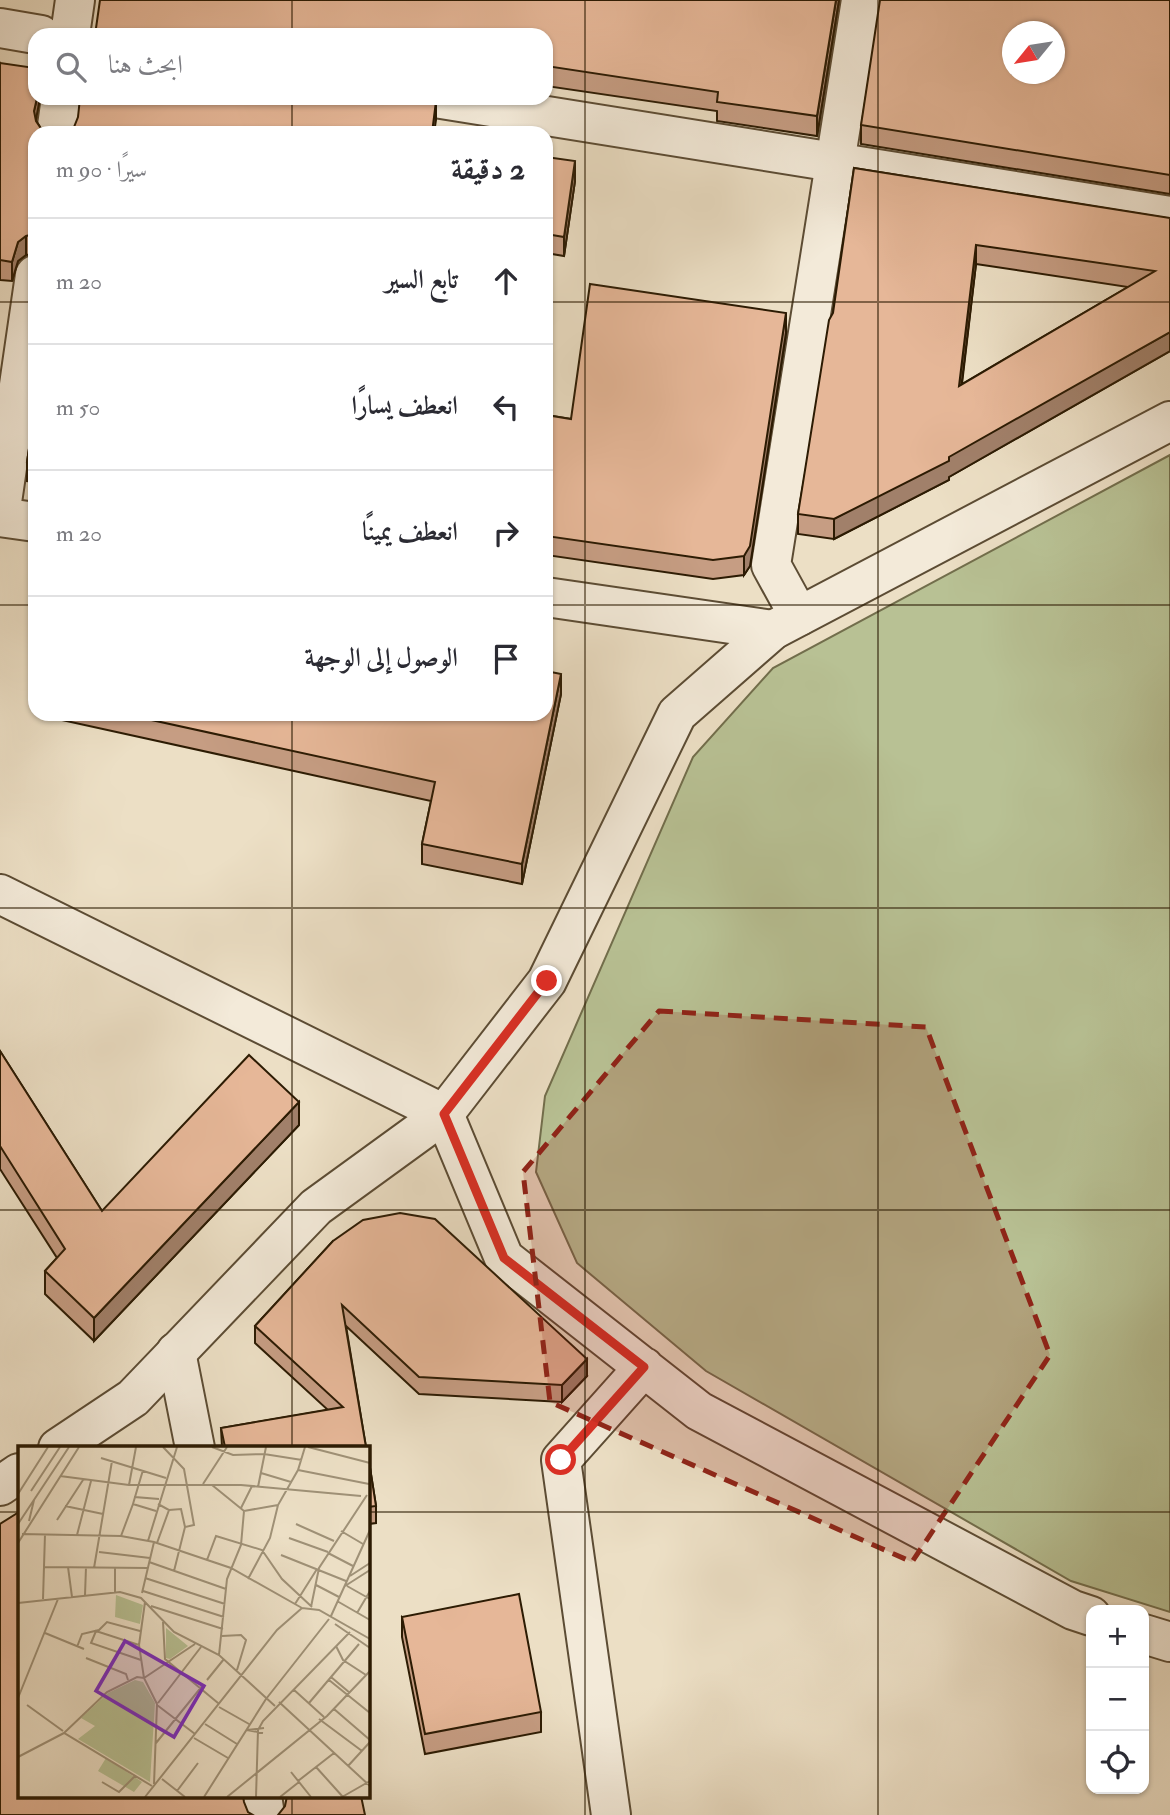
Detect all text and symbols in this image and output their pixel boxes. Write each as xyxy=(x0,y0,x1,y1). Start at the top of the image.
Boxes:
north arrow xyxy=(1002,21,1065,84)
search box xyxy=(28,28,553,105)
icon: search xyxy=(52,48,90,86)
text: ابحث هنا xyxy=(108,49,183,81)
text: 2 دقيقة xyxy=(451,151,525,188)
text: سيرًا · 90 m xyxy=(56,155,147,184)
icon: ahead xyxy=(487,262,525,300)
text: تابع السير xyxy=(385,264,458,296)
text: 20 m xyxy=(56,267,102,296)
icon: left xyxy=(487,388,525,426)
text: انعطف يسارًا xyxy=(352,390,458,422)
text: 50 m xyxy=(56,393,100,422)
icon: right xyxy=(487,514,525,552)
text: انعطف يمينًا xyxy=(362,516,458,548)
text: 20 m xyxy=(56,519,102,548)
icon: arrive xyxy=(487,640,525,678)
text: الوصول إلى الوجهة xyxy=(305,642,458,674)
route end xyxy=(531,965,562,996)
route start xyxy=(545,1444,576,1475)
inset map xyxy=(18,1446,369,1798)
map controls xyxy=(1086,1605,1149,1794)
button: + xyxy=(1086,1605,1149,1668)
button: − xyxy=(1086,1668,1149,1731)
button: locate xyxy=(1086,1731,1149,1794)

